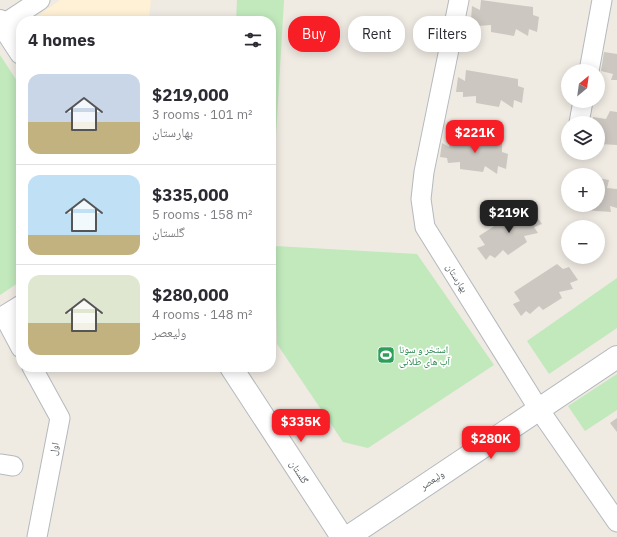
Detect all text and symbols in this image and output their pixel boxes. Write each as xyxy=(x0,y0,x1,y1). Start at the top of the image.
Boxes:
chip: Buy xyxy=(288,16,340,52)
chip: Rent xyxy=(348,16,405,52)
chip: Filters xyxy=(413,16,481,52)
text: 4 homes xyxy=(28,29,95,51)
icon: filters xyxy=(242,29,264,51)
north arrow xyxy=(561,64,605,108)
map controls xyxy=(561,64,605,264)
text: $219,000 xyxy=(152,84,229,106)
icon: home xyxy=(60,90,108,138)
text: 3 rooms · 101 m² xyxy=(152,106,253,123)
button: layers xyxy=(561,116,605,160)
pin: $221K xyxy=(447,120,503,154)
text: بهارستان xyxy=(152,124,193,141)
text: $221K xyxy=(455,124,495,141)
button: + xyxy=(561,168,605,212)
text: $335,000 xyxy=(152,184,229,206)
icon: home xyxy=(60,191,108,239)
pin: $219K xyxy=(481,200,537,234)
text: $219K xyxy=(489,204,529,221)
text: 5 rooms · 158 m² xyxy=(152,206,253,223)
button: − xyxy=(561,220,605,264)
text: گلستان xyxy=(152,224,185,241)
street label: بهارستان xyxy=(443,261,471,295)
text: $280,000 xyxy=(152,284,229,306)
icon: home xyxy=(60,291,108,339)
text: 4 rooms · 148 m² xyxy=(152,306,253,323)
text: ولیعصر xyxy=(152,324,186,341)
place label: استخر و سونا آب های طلائی xyxy=(399,343,450,368)
sports icon: استخر و سونا آب های طلائی xyxy=(376,345,396,365)
pin: $335K xyxy=(273,409,329,443)
text: $335K xyxy=(281,413,321,430)
pin: $280K xyxy=(463,426,519,460)
text: $280K xyxy=(471,430,511,447)
street label: اول xyxy=(46,441,62,457)
street label: گلستان xyxy=(287,458,312,487)
street label: ولیعصر xyxy=(417,467,447,493)

